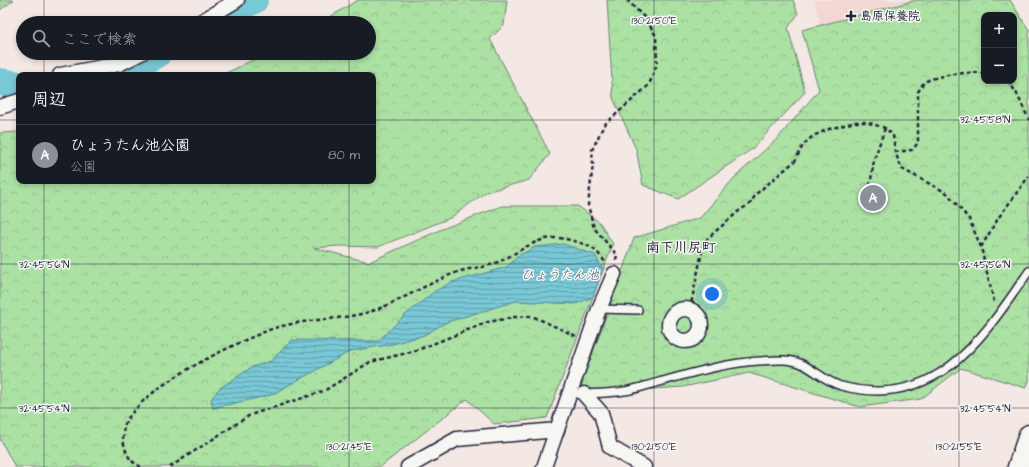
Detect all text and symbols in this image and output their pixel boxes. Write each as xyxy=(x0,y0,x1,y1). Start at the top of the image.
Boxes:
place label: 島原保養院 xyxy=(860,8,920,25)
marker: 島原保養院 xyxy=(845,10,857,22)
map controls xyxy=(981,12,1017,84)
button: + xyxy=(981,12,1017,48)
text: 130°21'50"E xyxy=(631,14,677,28)
search box xyxy=(16,16,376,60)
icon: search xyxy=(30,27,52,49)
text: ここで検索 xyxy=(62,29,137,50)
button: − xyxy=(981,48,1017,84)
text: 周辺 xyxy=(32,88,66,112)
text: 32°45'58"N xyxy=(960,113,1010,127)
text: ひょうたん池公園 xyxy=(70,135,190,156)
text: A xyxy=(41,146,49,164)
text: 80 m xyxy=(328,146,360,164)
text: 公園 xyxy=(70,158,96,176)
pin: A xyxy=(860,183,886,213)
district label: 南下川尻町 xyxy=(646,238,716,258)
text: 32°45'56"N xyxy=(19,258,69,272)
text: 32°45'56"N xyxy=(960,258,1010,272)
water label: ひょうたん池 xyxy=(521,266,600,284)
your location xyxy=(702,284,722,304)
text: 32°45'54"N xyxy=(18,402,70,416)
text: 32°45'54"N xyxy=(959,402,1011,416)
text: 130°21'45"E xyxy=(326,440,372,454)
text: 130°21'50"E xyxy=(631,440,677,454)
text: 130°21'55"E xyxy=(936,440,982,454)

